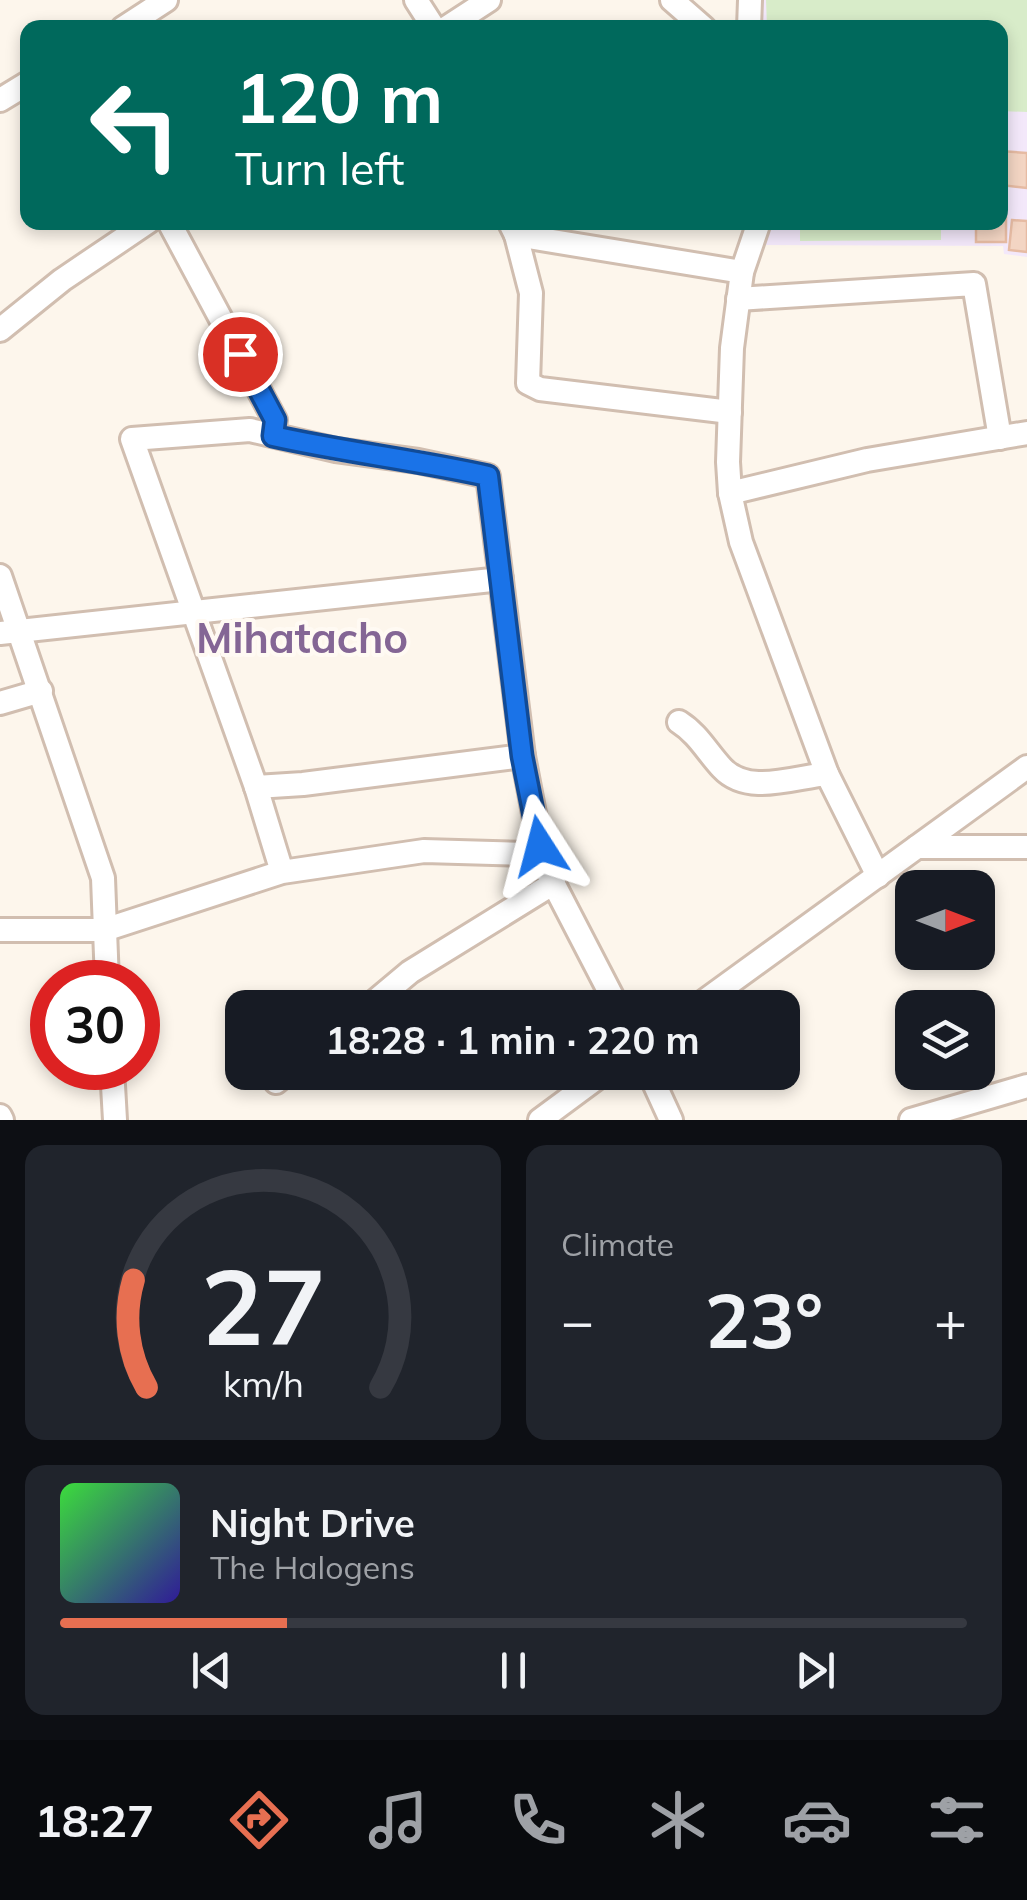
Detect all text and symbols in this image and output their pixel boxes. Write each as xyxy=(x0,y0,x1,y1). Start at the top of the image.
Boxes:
text: 120 m xyxy=(235,53,443,141)
icon: left xyxy=(70,60,200,190)
text: Turn left xyxy=(235,140,404,196)
pin xyxy=(198,312,283,397)
icon: arrive xyxy=(213,327,268,382)
district label: Mihatacho xyxy=(196,611,408,664)
position arrow xyxy=(488,794,592,898)
north arrow xyxy=(895,870,995,970)
map controls xyxy=(895,870,995,1090)
speed limit sign: 30 xyxy=(30,960,160,1090)
button: layers xyxy=(895,990,995,1090)
text: 18:28 · 1 min · 220 m xyxy=(325,1016,700,1064)
text: Climate xyxy=(561,1224,674,1264)
text: 27 xyxy=(201,1240,325,1371)
text: 23° xyxy=(705,1273,823,1367)
text: − xyxy=(561,1286,594,1355)
text: + xyxy=(934,1286,967,1355)
text: km/h xyxy=(223,1361,303,1406)
text: Night Drive xyxy=(210,1499,415,1547)
text: The Halogens xyxy=(210,1547,415,1587)
icon: previous xyxy=(184,1643,239,1698)
icon: pause xyxy=(486,1643,541,1698)
icon: next xyxy=(788,1643,843,1698)
icon: directions xyxy=(224,1785,294,1855)
icon: music xyxy=(363,1785,433,1855)
icon: phone xyxy=(503,1785,573,1855)
icon: climate xyxy=(643,1785,713,1855)
icon: car xyxy=(782,1785,852,1855)
icon: filters xyxy=(922,1785,992,1855)
text: 18:27 xyxy=(35,1792,154,1848)

